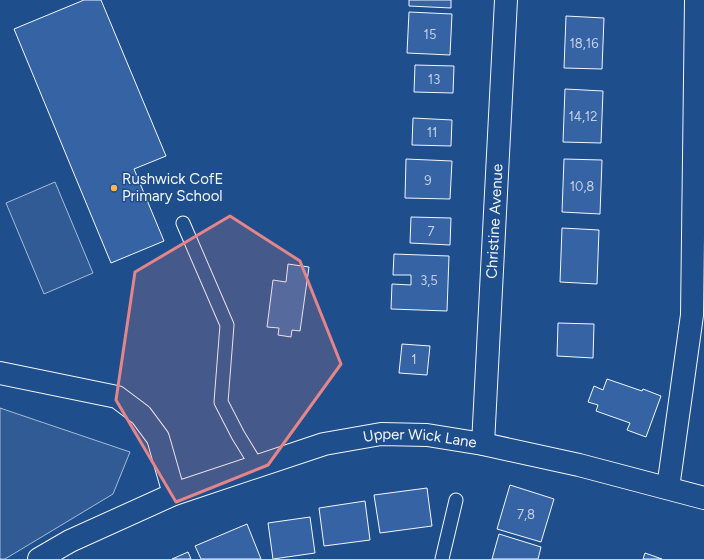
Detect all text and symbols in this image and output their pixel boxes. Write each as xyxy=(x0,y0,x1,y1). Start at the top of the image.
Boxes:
house number: 15 xyxy=(424,27,436,42)
house number: 18,16 xyxy=(569,36,599,51)
house number: 13 xyxy=(428,72,440,87)
house number: 14,12 xyxy=(568,109,598,124)
house number: 11 xyxy=(427,125,437,140)
street label: Christine Avenue xyxy=(483,163,506,279)
place label: Rushwick CofE Primary School xyxy=(122,170,223,205)
house number: 9 xyxy=(424,173,432,188)
house number: 10,8 xyxy=(570,179,594,194)
marker: Rushwick CofE Primary School xyxy=(109,183,119,193)
house number: 7 xyxy=(428,224,435,239)
house number: 3,5 xyxy=(420,273,438,288)
house number: 1 xyxy=(411,352,417,367)
street label: Upper Wick Lane xyxy=(362,425,478,452)
house number: 7,8 xyxy=(517,507,535,522)

